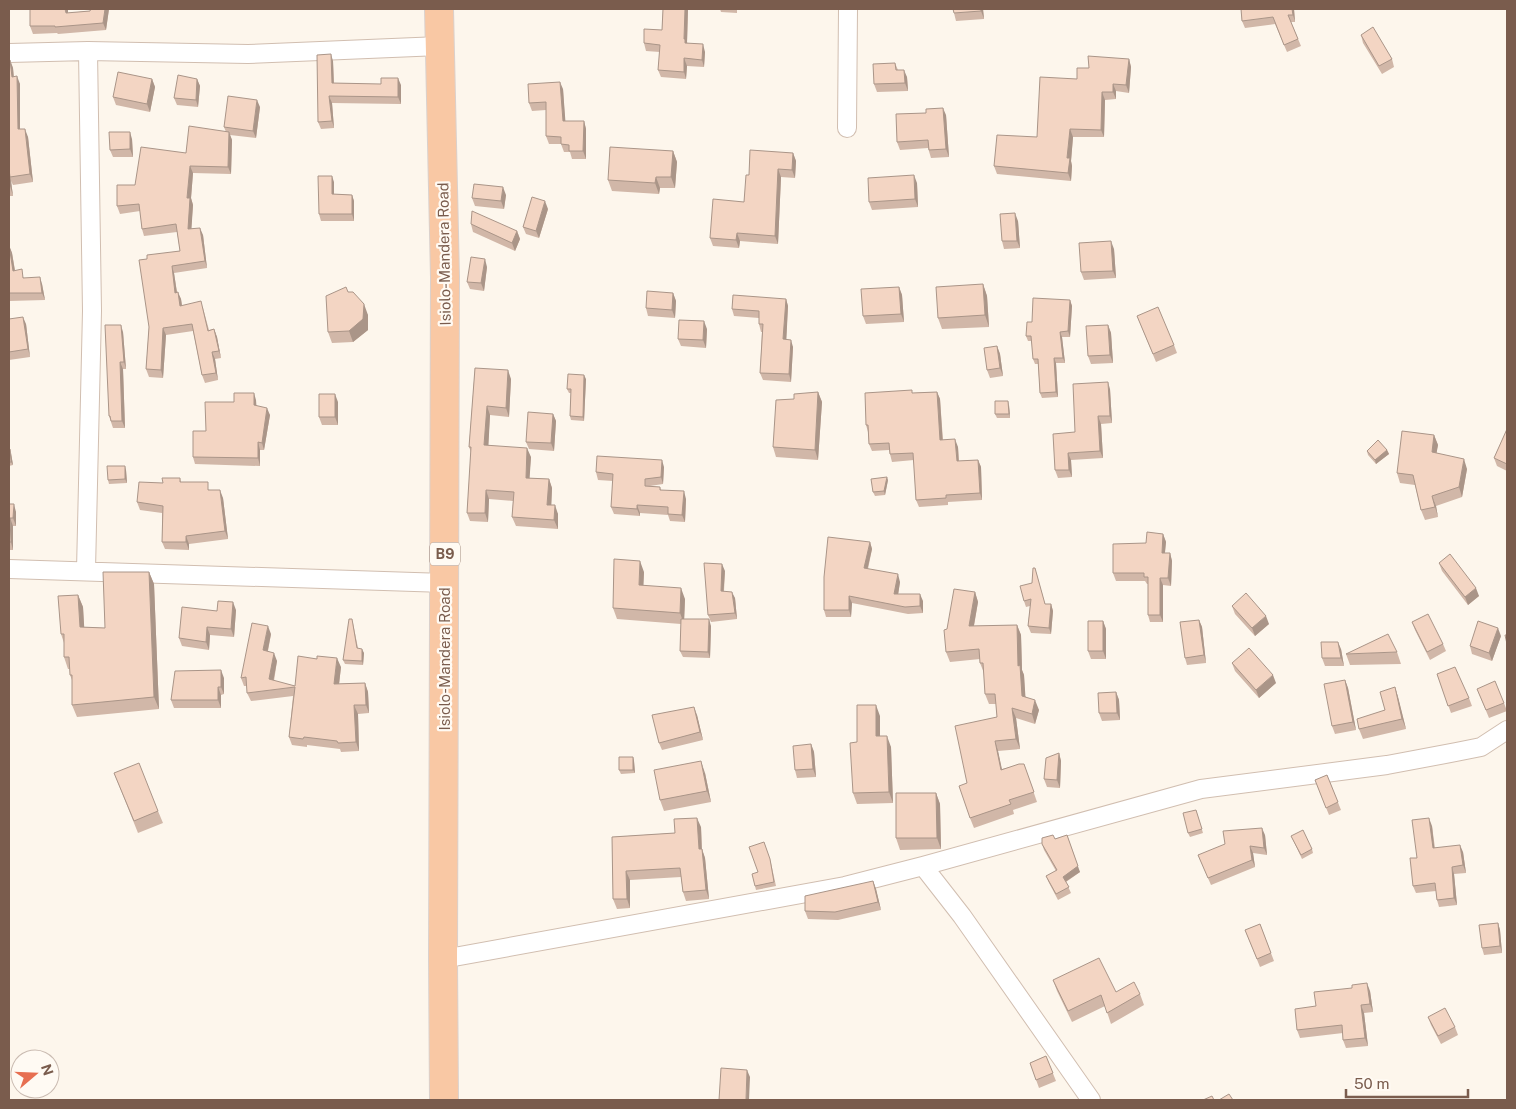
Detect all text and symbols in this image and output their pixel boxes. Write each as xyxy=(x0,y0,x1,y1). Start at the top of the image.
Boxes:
street label: Isiolo-Mandera Road xyxy=(434,182,454,326)
road number: B9 xyxy=(430,542,460,566)
street label: Isiolo-Mandera Road xyxy=(436,587,453,731)
north arrow xyxy=(10,1049,60,1099)
text: N xyxy=(38,1062,57,1078)
scale bar xyxy=(1346,1066,1468,1098)
text: 50 m xyxy=(1354,1075,1389,1092)

